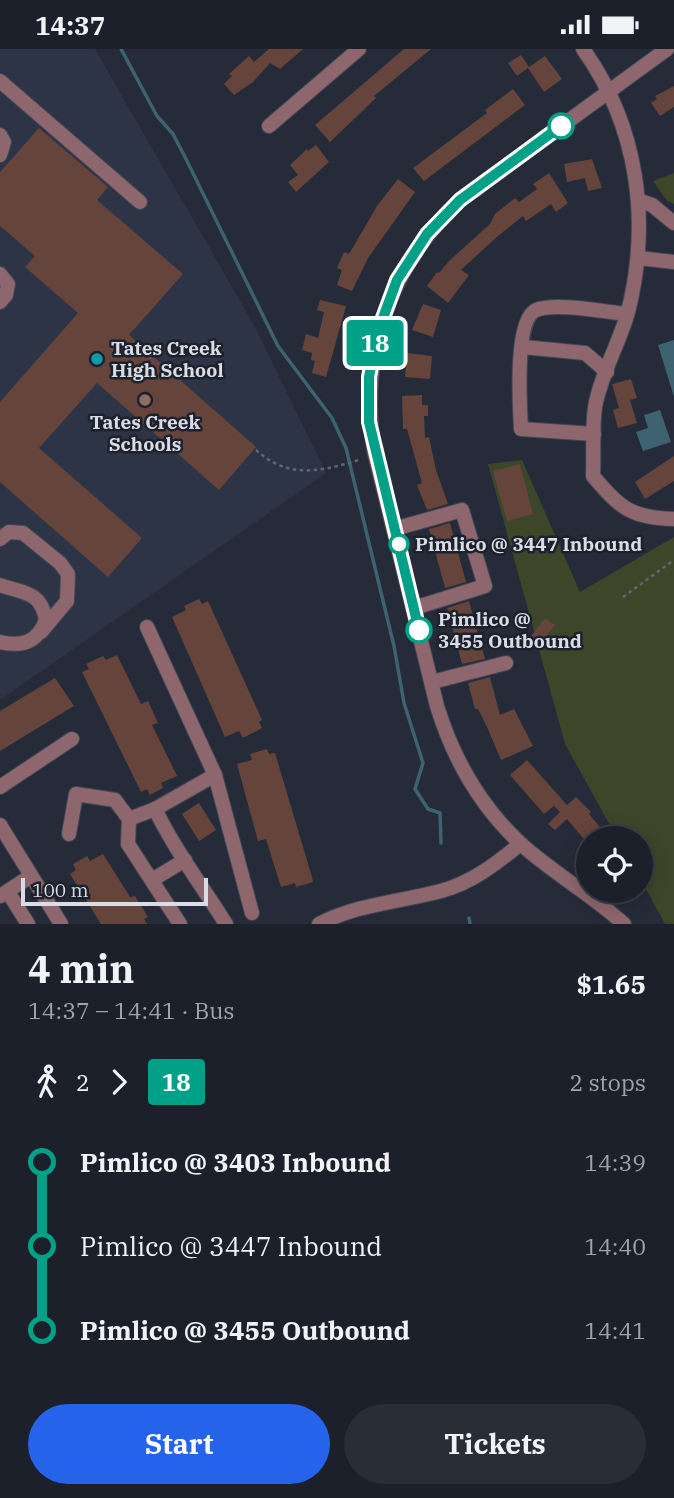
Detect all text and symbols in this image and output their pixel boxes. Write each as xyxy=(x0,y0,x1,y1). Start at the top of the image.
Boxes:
text: 14:37 xyxy=(35,8,105,42)
unlabelled marker xyxy=(548,113,574,139)
line badge: 18 xyxy=(344,320,406,366)
text: 18 xyxy=(361,327,389,359)
place label: Tates Creek High School xyxy=(111,336,224,382)
marker: Tates Creek High School xyxy=(89,351,105,367)
marker: Tates Creek Schools xyxy=(137,392,153,408)
place label: Tates Creek Schools xyxy=(90,410,200,456)
place label: Pimlico @ 3447 Inbound xyxy=(415,532,642,556)
marker: Pimlico @ 3447 Inbound xyxy=(389,534,409,554)
place label: Pimlico @ 3455 Outbound xyxy=(438,607,582,653)
marker: Pimlico @ 3455 Outbound xyxy=(406,617,432,643)
map controls xyxy=(576,826,653,903)
button: locate xyxy=(576,826,653,903)
scale bar xyxy=(21,875,208,907)
text: 100 m xyxy=(32,878,89,902)
text: 4 min xyxy=(28,944,134,993)
text: $1.65 xyxy=(576,967,646,1001)
text: 14:37 – 14:41 · Bus xyxy=(28,995,235,1025)
icon: walk xyxy=(28,1063,66,1101)
icon: forward xyxy=(100,1063,138,1101)
text: 18 xyxy=(162,1066,191,1098)
text: 2 xyxy=(76,1067,90,1097)
text: 2 stops xyxy=(569,1067,646,1097)
text: Pimlico @ 3403 Inbound xyxy=(80,1145,391,1179)
text: 14:39 xyxy=(584,1147,646,1177)
text: Pimlico @ 3447 Inbound xyxy=(80,1229,382,1263)
text: 14:40 xyxy=(584,1231,646,1261)
text: Pimlico @ 3455 Outbound xyxy=(80,1313,410,1347)
text: 14:41 xyxy=(584,1315,646,1345)
button: Start xyxy=(28,1404,330,1484)
button: Tickets xyxy=(344,1404,646,1484)

